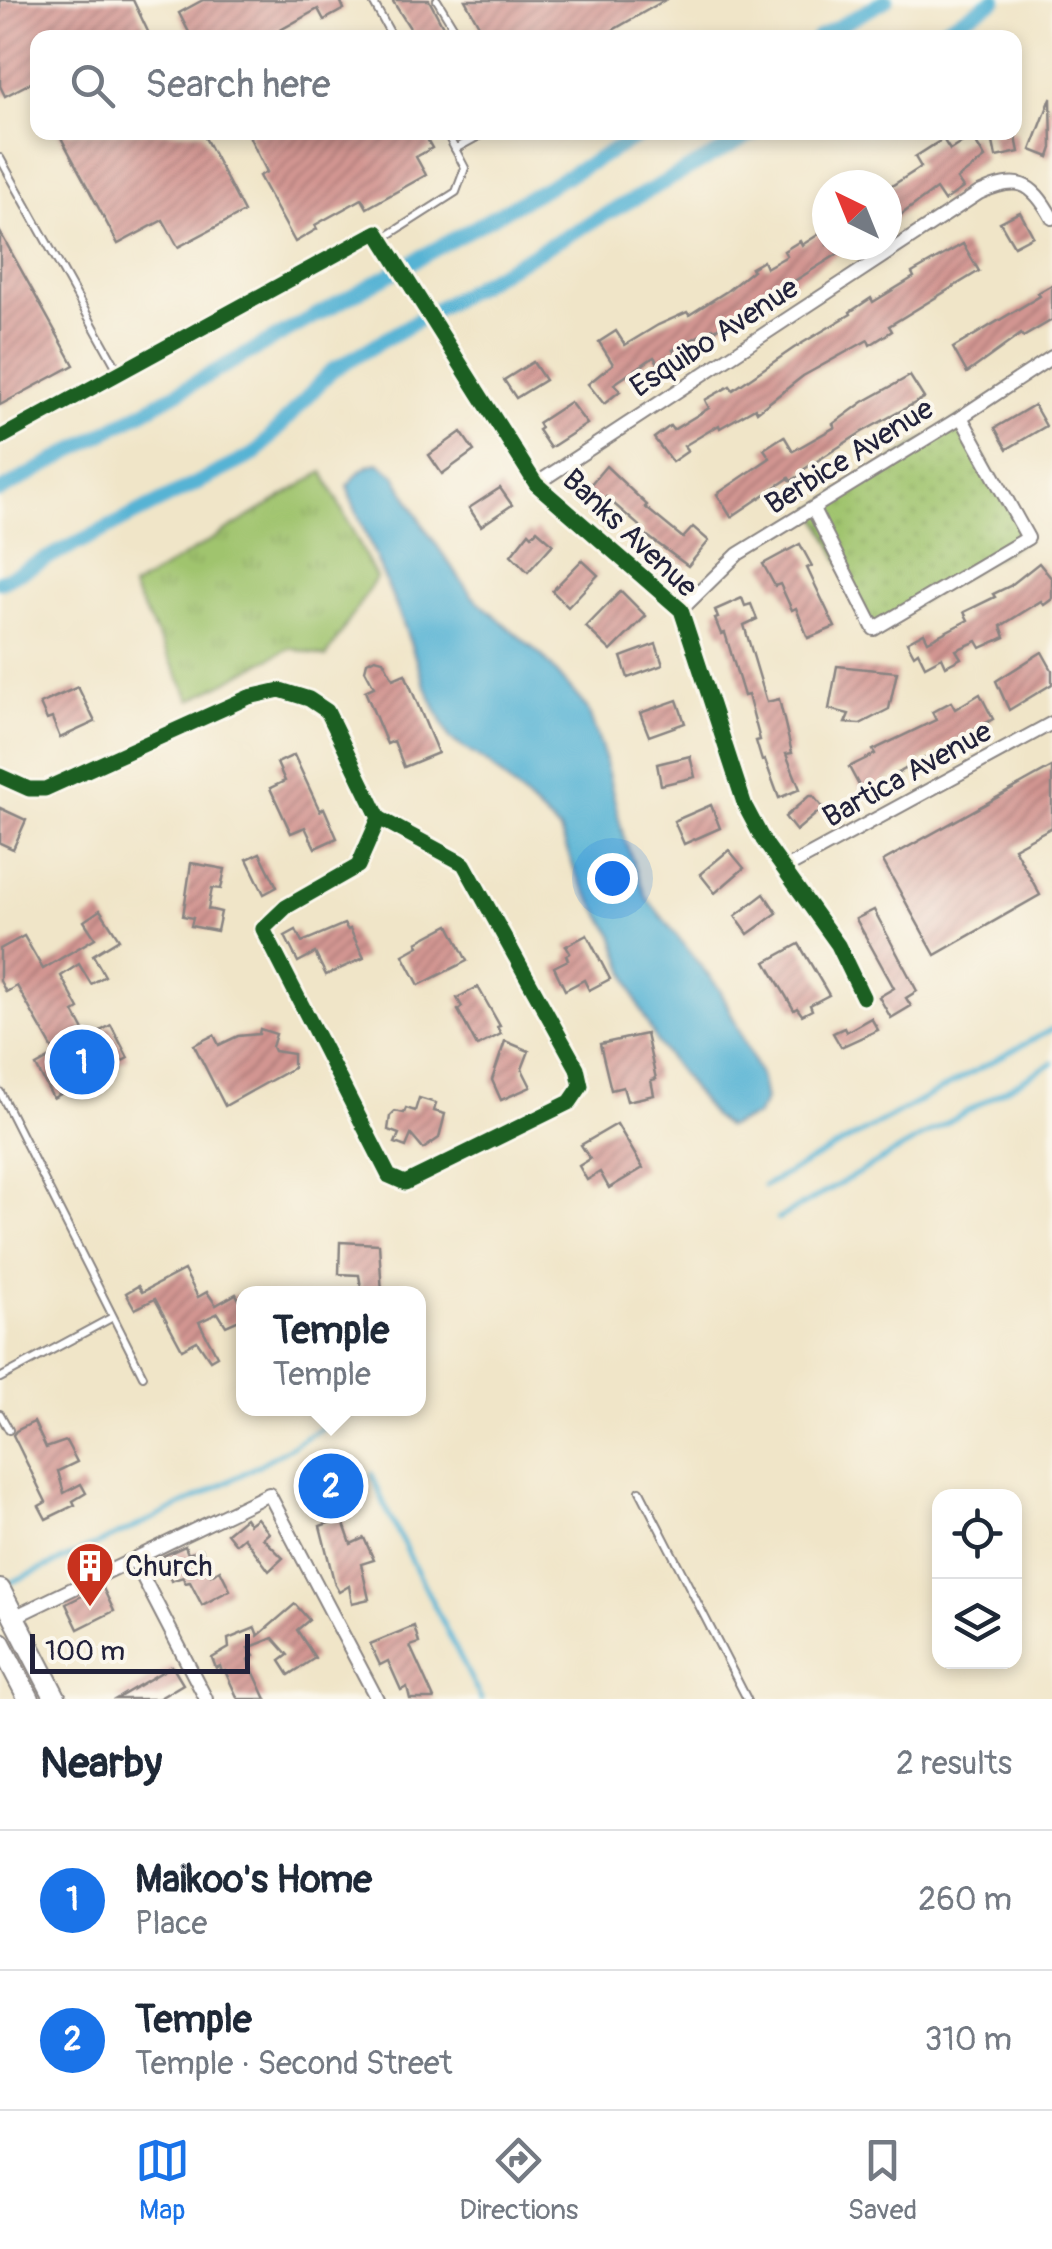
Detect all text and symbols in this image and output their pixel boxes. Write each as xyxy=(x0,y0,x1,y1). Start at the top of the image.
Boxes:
search box xyxy=(30,30,1022,140)
icon: search xyxy=(65,58,120,113)
text: Search here xyxy=(145,61,331,109)
north arrow xyxy=(812,170,902,260)
street label: Esquibo Avenue xyxy=(623,269,805,406)
street label: Berbice Avenue xyxy=(758,390,940,523)
street label: Banks Avenue xyxy=(554,461,705,606)
street label: Bartica Avenue xyxy=(816,713,998,836)
your location xyxy=(587,853,638,904)
pin: 1 xyxy=(49,1024,114,1100)
popup xyxy=(236,1286,426,1416)
text: Temple xyxy=(273,1307,389,1355)
text: Temple xyxy=(273,1355,371,1395)
pin: 2 xyxy=(298,1448,364,1524)
map controls xyxy=(932,1489,1022,1669)
button: locate xyxy=(932,1489,1022,1579)
building icon: Church xyxy=(64,1540,116,1608)
place label: Church xyxy=(125,1548,213,1585)
button: layers xyxy=(932,1579,1022,1669)
scale bar xyxy=(30,1629,250,1674)
text: 100 m xyxy=(45,1634,125,1669)
text: Nearby xyxy=(40,1738,162,1790)
text: 2 results xyxy=(896,1744,1012,1784)
text: Maikoo's Home xyxy=(135,1856,372,1904)
text: 1 xyxy=(66,1880,79,1920)
text: 260 m xyxy=(918,1880,1012,1920)
text: Place xyxy=(135,1904,207,1944)
text: Temple xyxy=(135,1996,252,2044)
text: 2 xyxy=(64,2020,81,2060)
text: 310 m xyxy=(924,2020,1012,2060)
text: Temple · Second Street xyxy=(135,2044,453,2084)
tab: Map xyxy=(135,2133,190,2228)
tab: Directions xyxy=(459,2133,578,2228)
tab: Saved xyxy=(848,2133,917,2228)

